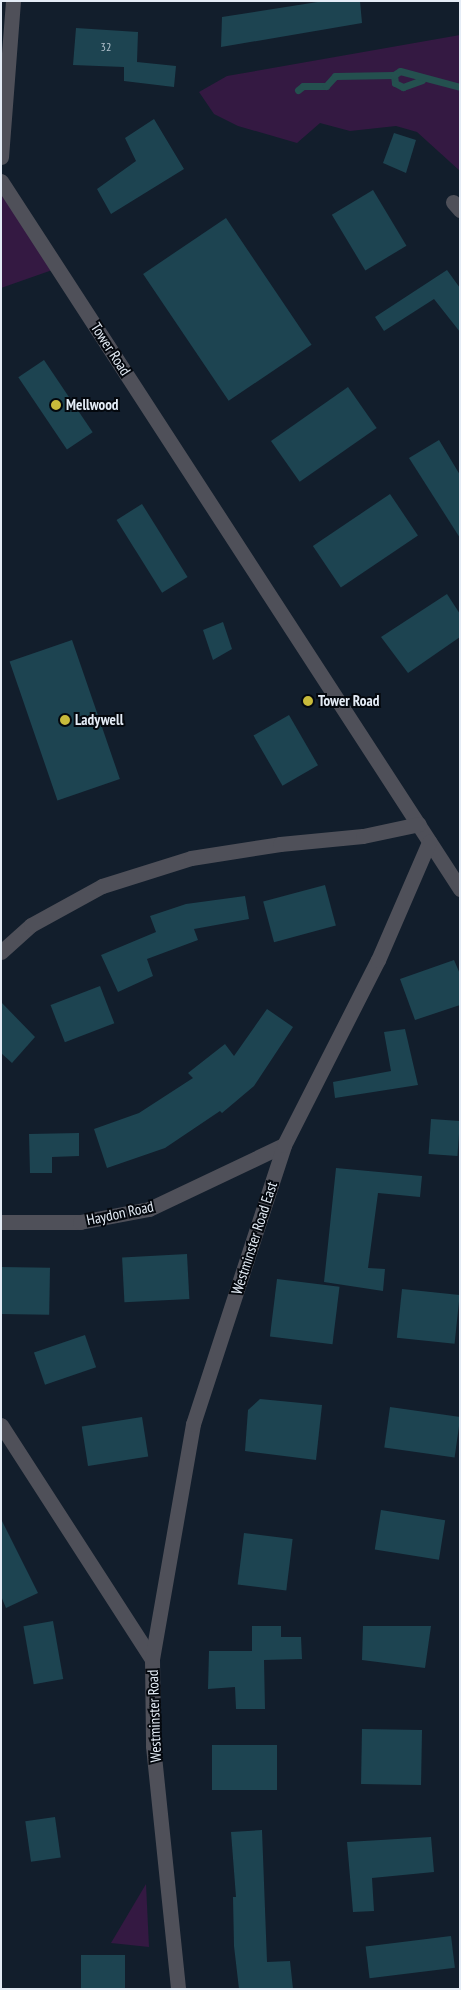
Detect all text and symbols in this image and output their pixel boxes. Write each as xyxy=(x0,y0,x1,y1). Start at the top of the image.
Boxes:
house number: 32 xyxy=(101,40,111,54)
street label: Tower Road xyxy=(87,319,135,379)
place label: Mellwood xyxy=(66,396,119,414)
marker: Mellwood xyxy=(50,399,62,411)
place label: Tower Road xyxy=(318,692,379,710)
marker: Tower Road xyxy=(302,695,314,707)
place label: Ladywell xyxy=(75,711,123,729)
marker: Ladywell xyxy=(59,714,71,726)
street label: Westminster Road East xyxy=(227,1179,281,1297)
street label: Haydon Road xyxy=(85,1197,155,1229)
street label: Westminster Road xyxy=(143,1669,165,1763)

